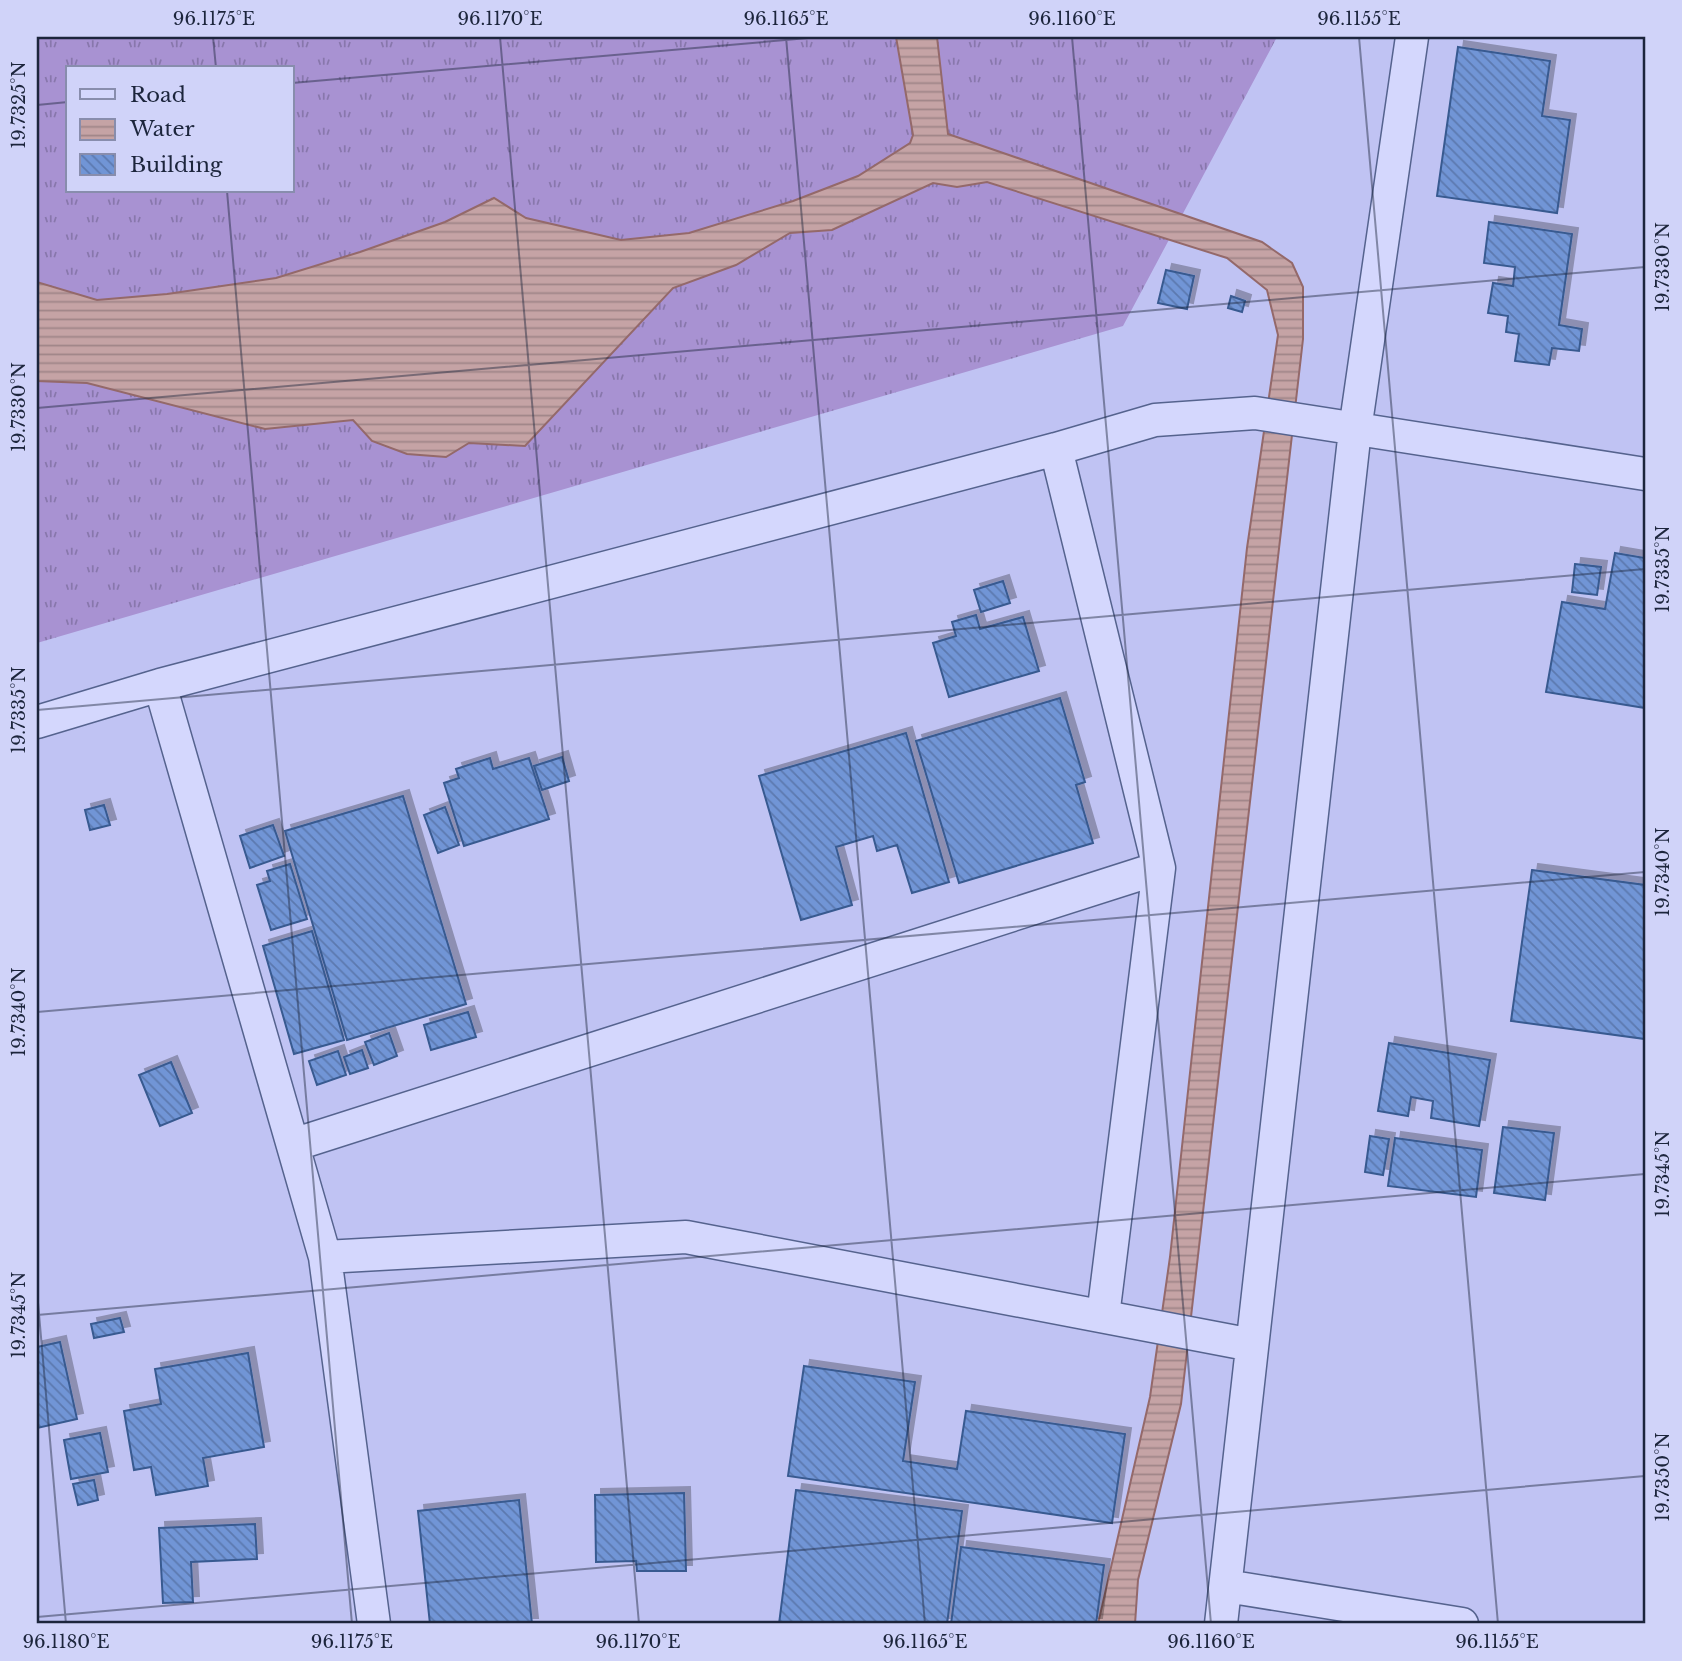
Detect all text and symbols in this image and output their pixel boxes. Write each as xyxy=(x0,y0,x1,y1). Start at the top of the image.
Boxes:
text: 96.1175°E xyxy=(173,8,255,30)
text: 96.1170°E xyxy=(457,8,543,30)
text: 96.1165°E xyxy=(743,8,829,30)
text: 96.1160°E xyxy=(1028,8,1116,30)
text: 96.1155°E xyxy=(1317,8,1401,30)
text: 19.7325°N xyxy=(8,61,30,149)
legend xyxy=(66,66,294,192)
text: Road xyxy=(130,82,186,108)
text: Water xyxy=(129,116,194,142)
text: Building xyxy=(130,152,223,178)
text: 19.7330°N xyxy=(1652,222,1674,312)
text: 19.7330°N xyxy=(8,362,30,452)
text: 19.7335°N xyxy=(1652,525,1674,613)
text: 19.7335°N xyxy=(8,666,30,754)
text: 19.7340°N xyxy=(1652,827,1674,917)
text: 19.7340°N xyxy=(8,967,30,1057)
text: 19.7345°N xyxy=(1652,1130,1674,1218)
text: 19.7345°N xyxy=(8,1271,30,1359)
text: 19.7350°N xyxy=(1652,1432,1674,1522)
text: 96.1180°E xyxy=(22,1631,110,1653)
text: 96.1175°E xyxy=(311,1631,393,1653)
text: 96.1170°E xyxy=(595,1631,681,1653)
text: 96.1165°E xyxy=(882,1631,968,1653)
text: 96.1160°E xyxy=(1167,1631,1255,1653)
text: 96.1155°E xyxy=(1455,1631,1539,1653)

